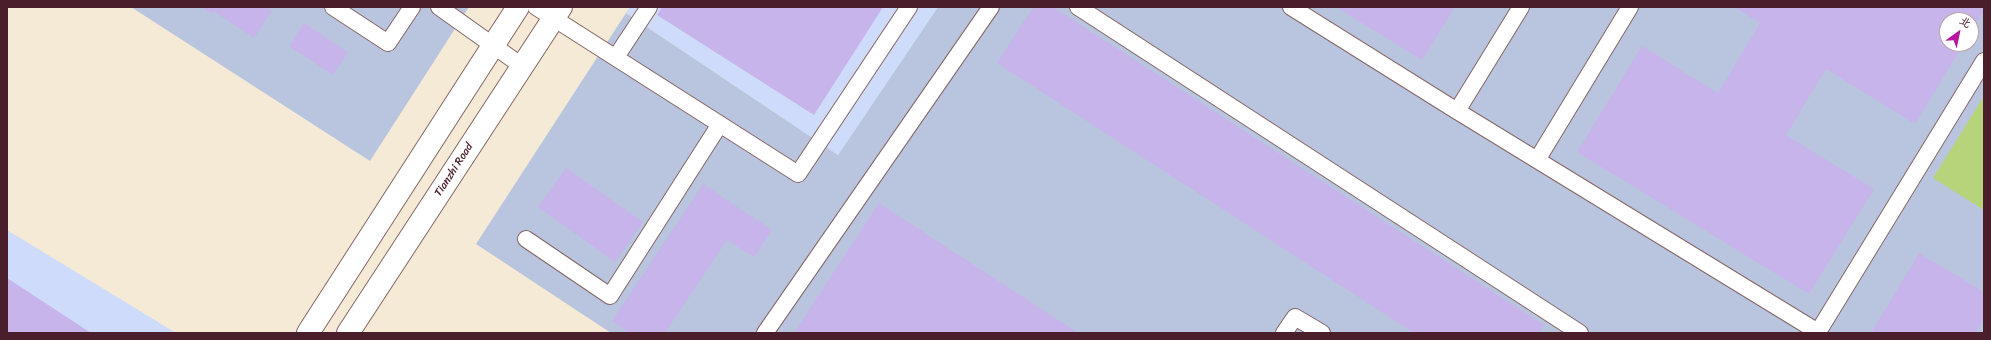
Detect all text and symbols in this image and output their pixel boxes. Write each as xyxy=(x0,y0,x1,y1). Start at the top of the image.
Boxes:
text: 北 xyxy=(1955,11,1975,33)
north arrow xyxy=(1939,12,1979,52)
street label: Tianzhi Road xyxy=(432,141,476,199)

